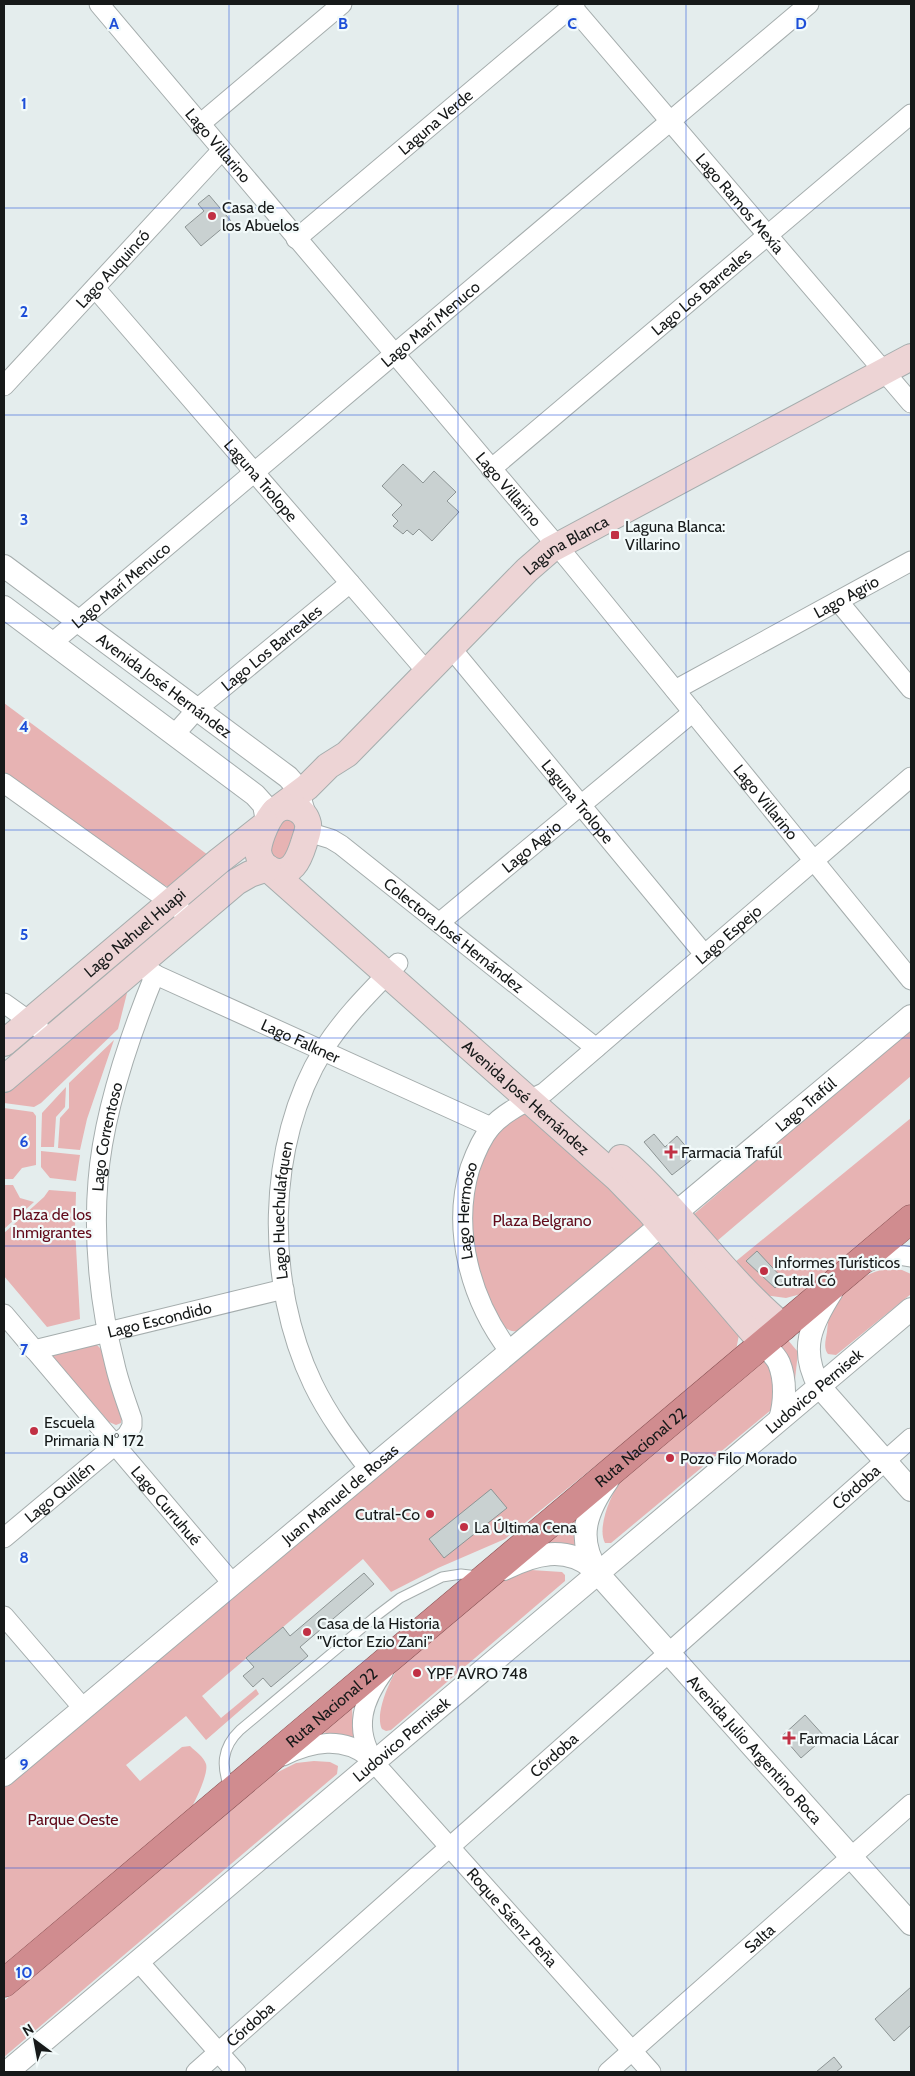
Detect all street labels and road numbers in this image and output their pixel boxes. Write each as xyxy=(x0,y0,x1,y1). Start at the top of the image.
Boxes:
street label: Laguna Verde xyxy=(394,85,477,159)
street label: Lago Villarino xyxy=(181,105,255,187)
street label: Lago Ramos Mexía xyxy=(692,149,788,258)
street label: Lago Auquincó xyxy=(72,226,154,312)
street label: Lago Los Barreales xyxy=(648,244,755,339)
street label: Lago Marí Menuco xyxy=(377,277,484,371)
street label: Laguna Trolope xyxy=(220,435,302,526)
street label: Lago Villarino xyxy=(472,448,545,530)
street label: Laguna Blanca xyxy=(519,511,612,579)
street label: Lago Marí Menuco xyxy=(68,538,174,632)
street label: Lago Agrio xyxy=(811,571,882,622)
street label: Lago Los Barreales xyxy=(218,601,326,695)
street label: Avenida José Hernández xyxy=(93,629,236,742)
street label: Laguna Trolope xyxy=(537,756,617,847)
street label: Lago Villarino xyxy=(729,761,802,844)
street label: Lago Agrio xyxy=(498,817,565,877)
street label: Colectora José Hernández xyxy=(380,874,528,997)
street label: Lago Nahuel Huapi xyxy=(80,885,189,981)
street label: Lago Espejo xyxy=(692,901,766,968)
street label: Lago Falkner xyxy=(258,1015,344,1068)
street label: Avenida José Hernández xyxy=(458,1036,594,1159)
street label: Lago Trafúl xyxy=(772,1074,840,1136)
street label: Lago Correntoso xyxy=(88,1080,127,1192)
street label: Lago Huechulafquen xyxy=(269,1139,297,1281)
street label: Lago Hermoso xyxy=(454,1159,482,1261)
street label: Lago Escondido xyxy=(105,1298,214,1342)
street label: Ludovico Pernisek xyxy=(762,1344,867,1438)
street label: Ruta Nacional 22 xyxy=(591,1403,690,1491)
street label: Juan Manuel de Rosas xyxy=(277,1440,403,1549)
street label: Lago Quillén xyxy=(21,1458,98,1527)
street label: Córdoba xyxy=(828,1461,884,1513)
street label: Lago Curruhué xyxy=(127,1462,205,1549)
street label: Ruta Nacional 22 xyxy=(282,1664,381,1752)
street label: Avenida Julio Argentino Roca xyxy=(683,1671,826,1828)
street label: Ludovico Pernisek xyxy=(349,1693,455,1786)
street label: Córdoba xyxy=(526,1729,582,1781)
street label: Roque Sáenz Peña xyxy=(463,1864,561,1971)
street label: Salta xyxy=(741,1920,779,1957)
street label: Córdoba xyxy=(222,1998,278,2051)

